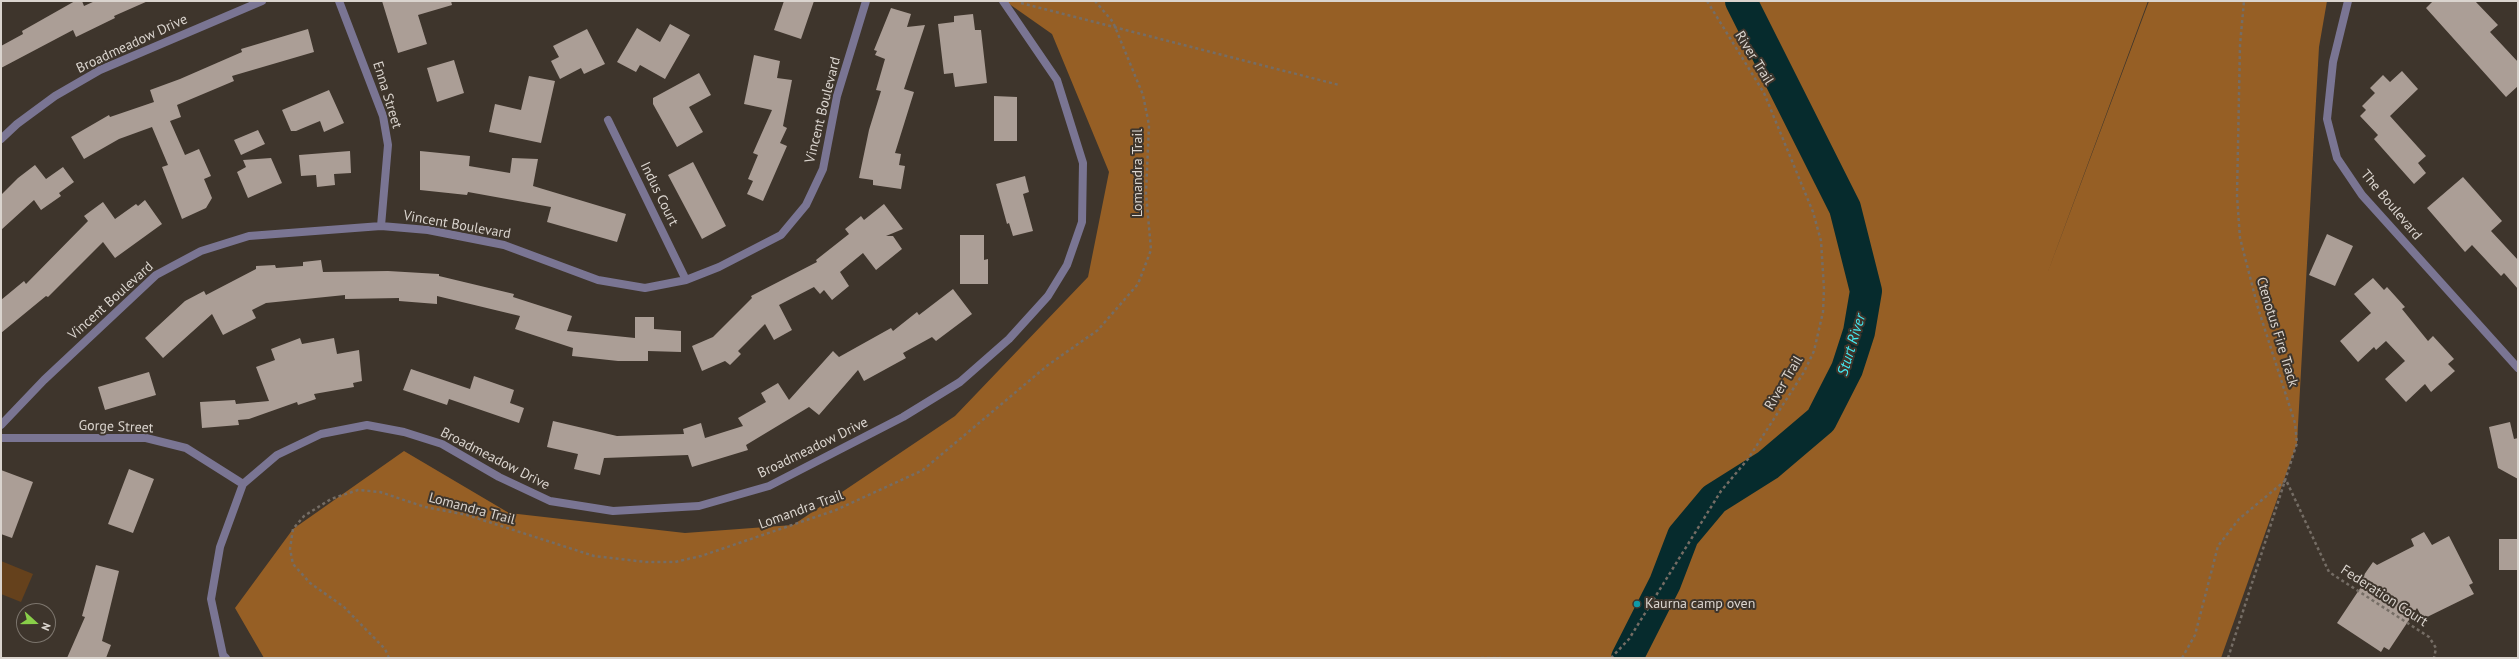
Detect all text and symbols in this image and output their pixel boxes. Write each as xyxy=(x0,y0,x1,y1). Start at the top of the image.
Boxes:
street label: Broadmeadow Drive xyxy=(74,11,190,77)
street label: River Trail xyxy=(1731,28,1777,88)
street label: Vincent Boulevard xyxy=(802,55,844,165)
street label: Enna Street xyxy=(369,59,405,131)
street label: Lomandra Trail xyxy=(1130,129,1146,217)
street label: Indus Court xyxy=(636,159,682,229)
street label: The Boulevard xyxy=(2357,167,2425,243)
street label: Vincent Boulevard xyxy=(402,207,512,243)
street label: Vincent Boulevard xyxy=(65,258,157,344)
street label: Ctenotus Fire Track xyxy=(2252,275,2302,389)
water label: Sturt River xyxy=(1834,312,1870,378)
street label: River Trail xyxy=(1761,353,1807,413)
street label: Broadmeadow Drive xyxy=(755,414,871,482)
street label: Gorge Street xyxy=(78,417,154,437)
street label: Broadmeadow Drive xyxy=(437,424,553,494)
street label: Lomandra Trail xyxy=(756,487,846,533)
street label: Lomandra Trail xyxy=(427,489,517,529)
street label: Federation Court xyxy=(2337,562,2431,630)
place label: Kaurna camp oven xyxy=(1645,596,1755,612)
marker: Kaurna camp oven xyxy=(1632,599,1642,609)
north arrow xyxy=(16,603,56,643)
text: N xyxy=(38,621,54,633)

